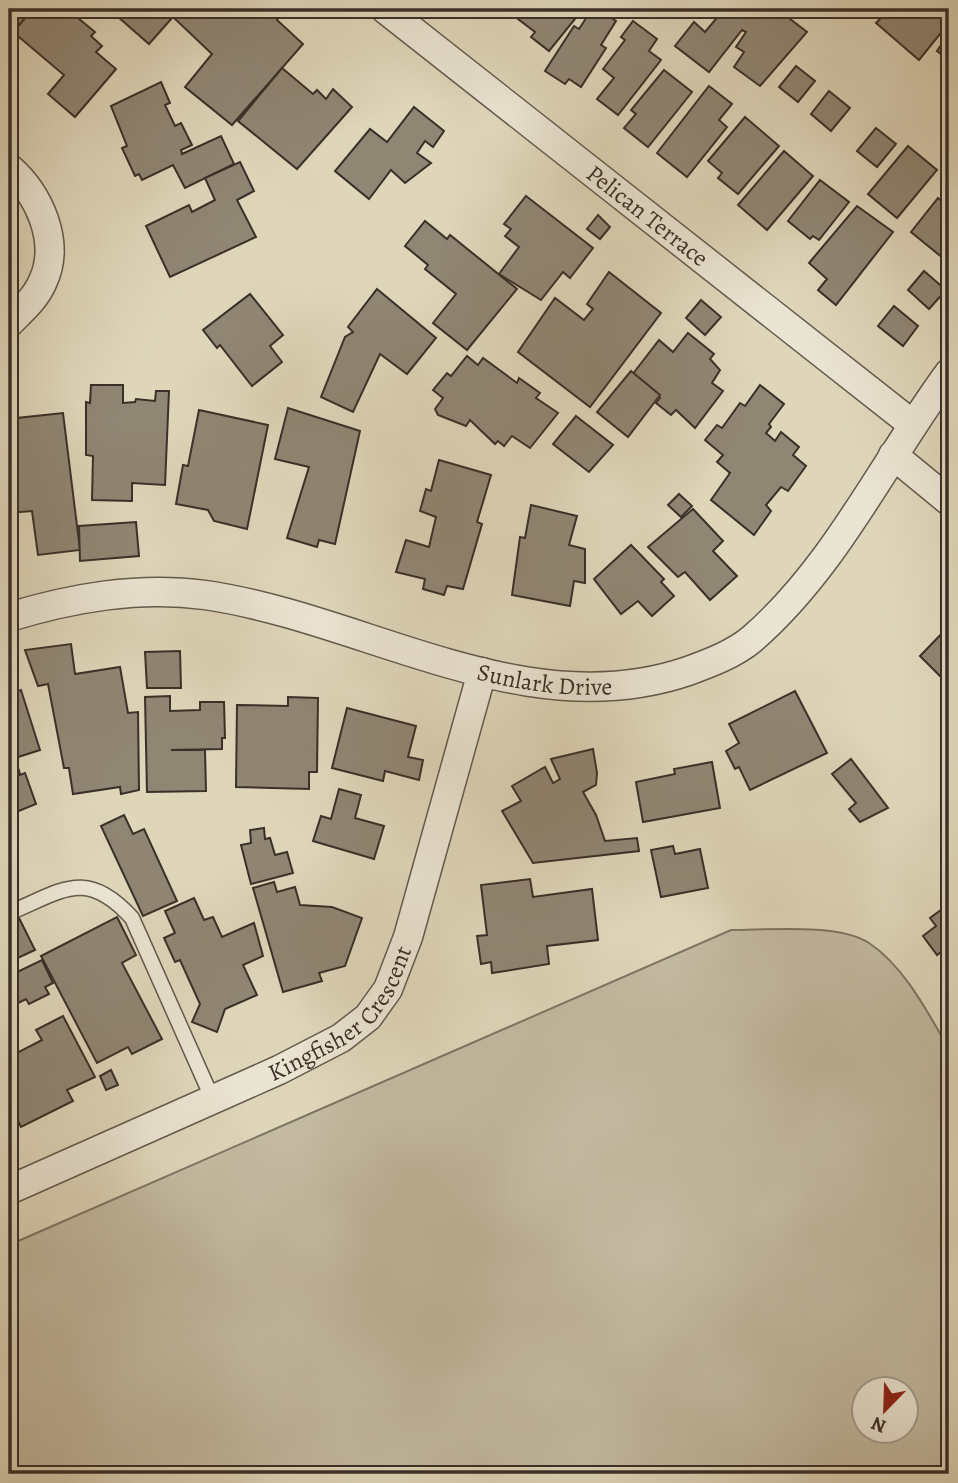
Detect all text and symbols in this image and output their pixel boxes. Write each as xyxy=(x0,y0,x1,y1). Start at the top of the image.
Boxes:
street label: Pelican Terrace xyxy=(580,158,715,274)
street label: Sunlark Drive xyxy=(474,656,613,703)
street label: Kingfisher Crescent xyxy=(263,941,419,1089)
north arrow xyxy=(850,1374,920,1444)
text: N xyxy=(867,1410,890,1439)

